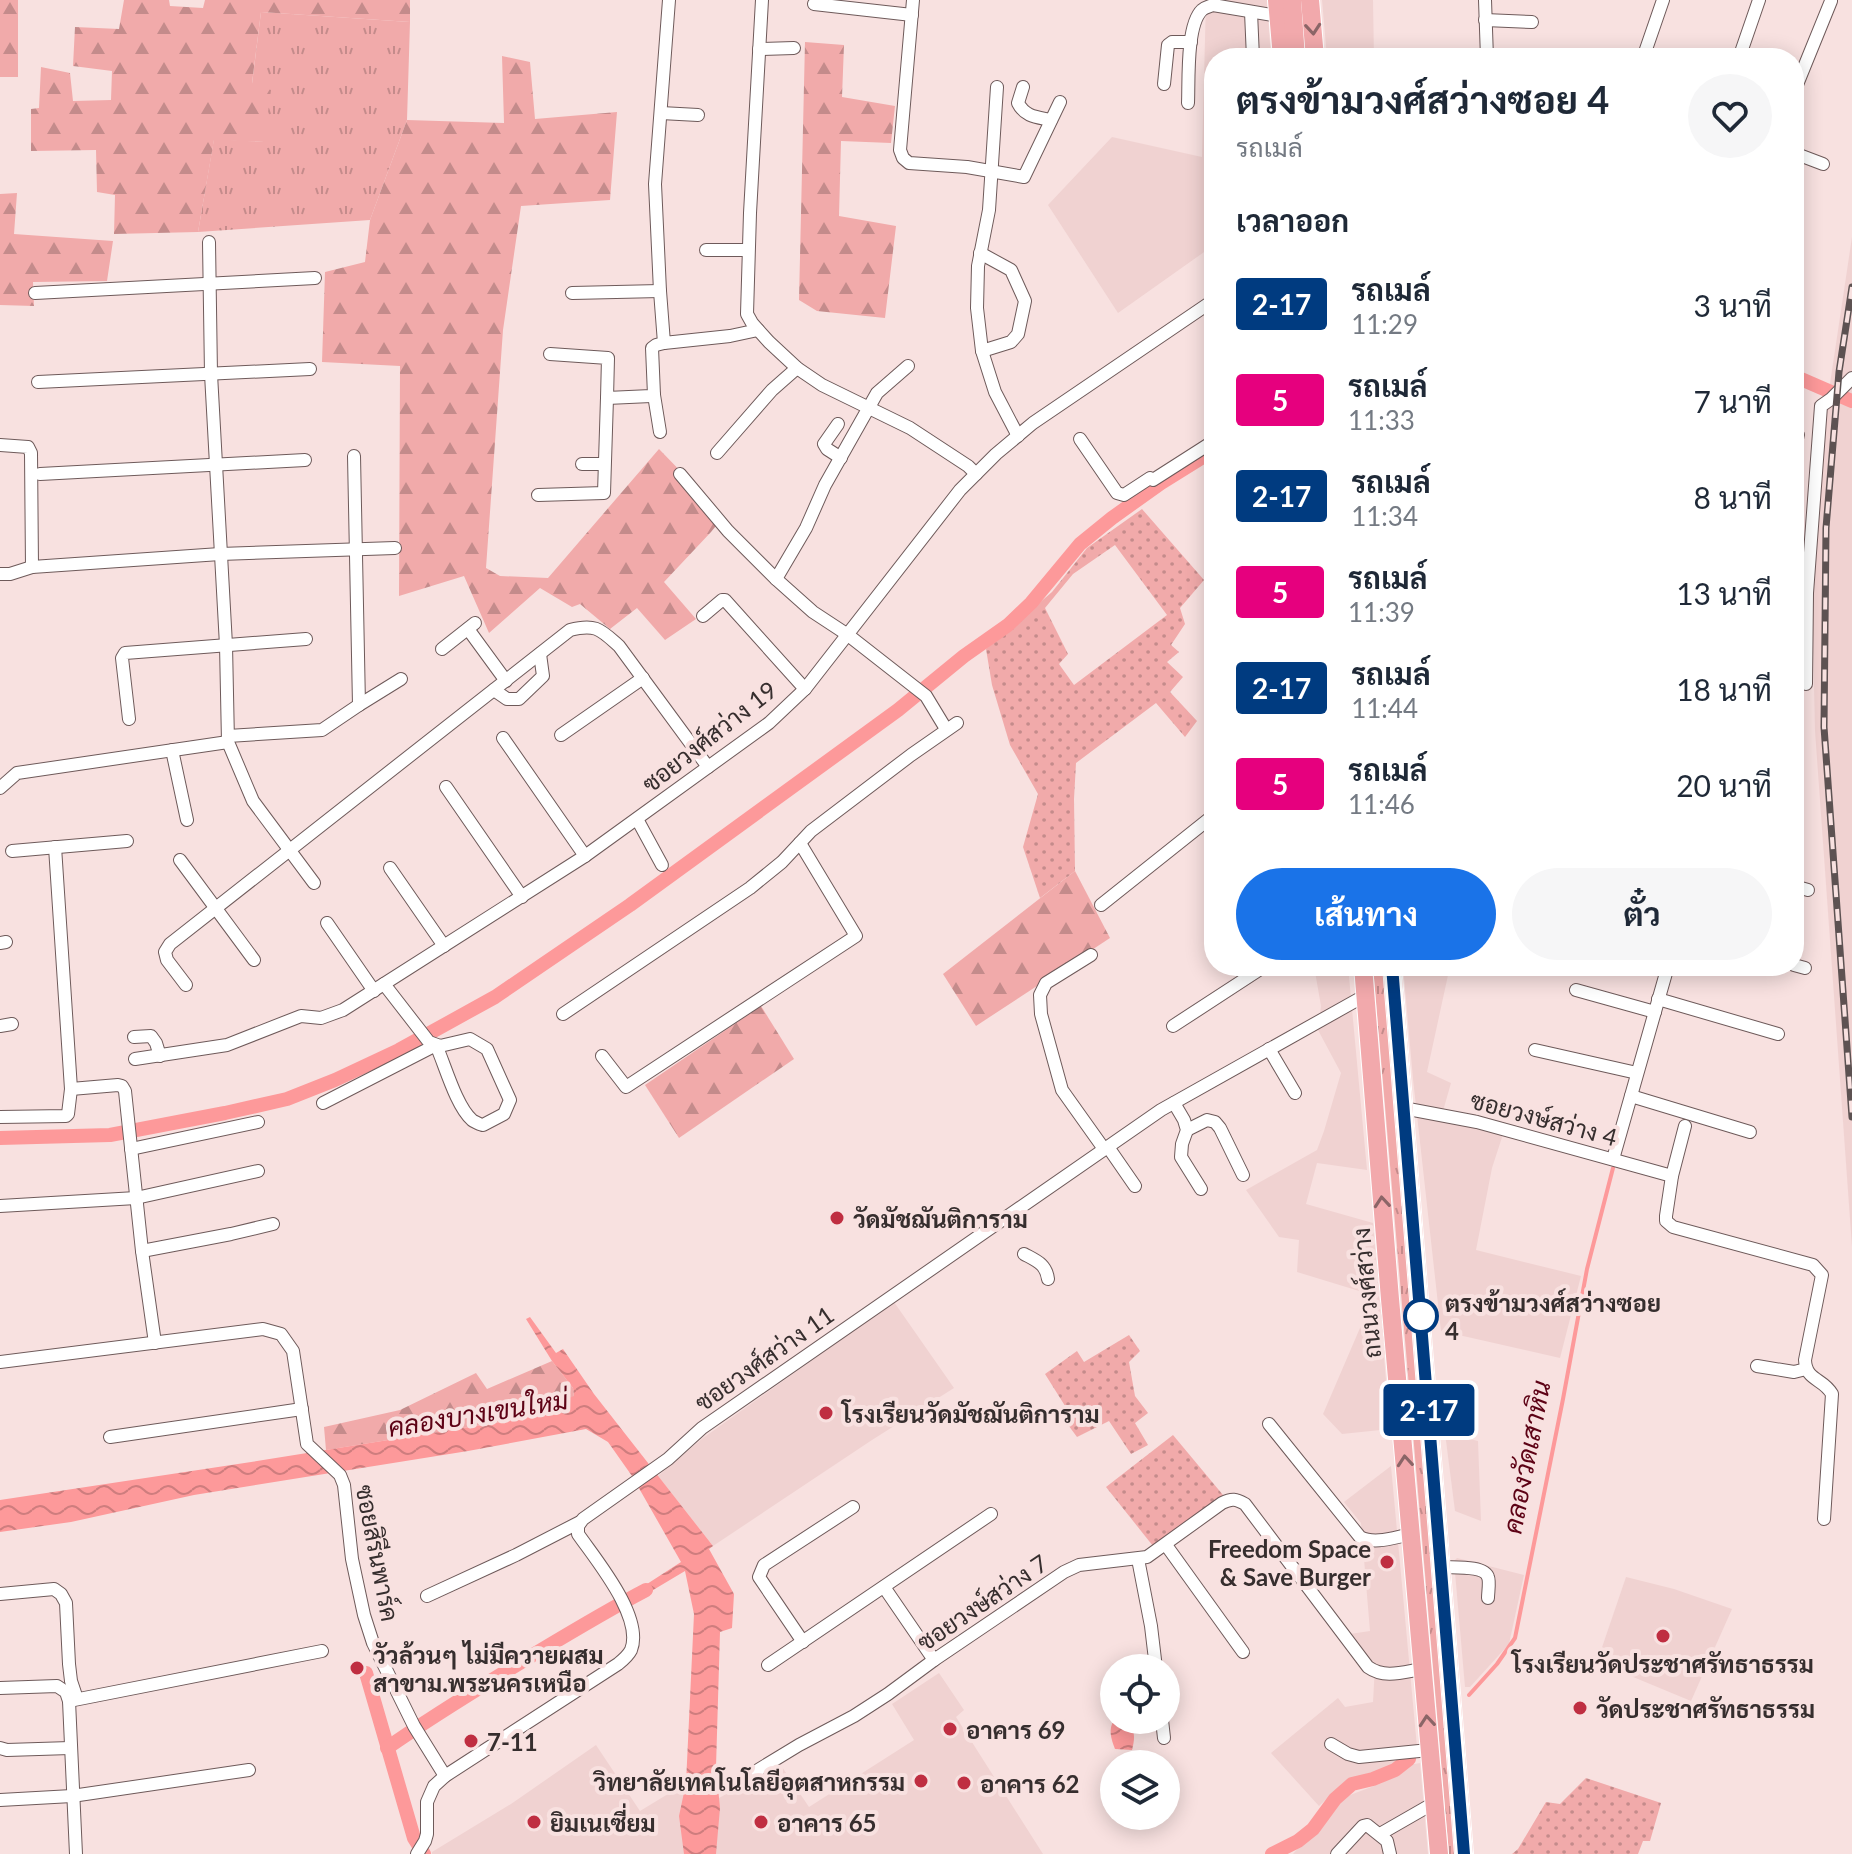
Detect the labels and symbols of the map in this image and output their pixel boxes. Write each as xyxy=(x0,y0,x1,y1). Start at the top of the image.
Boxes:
one-way arrow xyxy=(1304,23,1321,36)
street label: ซอยวงศ์สว่าง 19 xyxy=(636,674,782,798)
street label: ซอยวงษ์สว่าง 4 xyxy=(1467,1084,1621,1152)
one-way arrow xyxy=(1374,1196,1391,1209)
place label: วัดมัชฌันติการาม xyxy=(853,1204,1028,1233)
marker: วัดมัชฌันติการาม xyxy=(828,1209,846,1227)
street label: ถนนวงศ์สว่าง xyxy=(1346,1227,1386,1359)
place label: ตรงข้ามวงศ์สว่างซอย 4 xyxy=(1445,1288,1661,1345)
street label: ซอยวงศ์สว่าง 11 xyxy=(689,1299,839,1417)
marker: ตรงข้ามวงศ์สว่างซอย 4 xyxy=(1404,1299,1438,1333)
water label: คลองวัดเสาหิน xyxy=(1495,1377,1557,1536)
water label: คลองบางเขนใหม่ xyxy=(386,1383,572,1443)
line badge: 2-17 xyxy=(1373,1384,1485,1436)
place label: โรงเรียนวัดมัชฌันติการาม xyxy=(840,1399,1100,1428)
marker: โรงเรียนวัดมัชฌันติการาม xyxy=(817,1404,835,1422)
one-way arrow xyxy=(1397,1455,1414,1468)
street label: ซอยสิรีนพาร์ค xyxy=(351,1482,405,1624)
place label: Freedom Space & Save Burger xyxy=(1208,1534,1371,1591)
street label: ซอยวงษ์สว่าง 7 xyxy=(911,1548,1053,1656)
marker: Freedom Space & Save Burger xyxy=(1378,1553,1396,1571)
marker: โรงเรียนวัดประชาศรัทธาธรรม xyxy=(1654,1627,1672,1645)
place label: วัวล้วนๆ ไม่มีควายผสม สาขาม.พระนครเหนือ xyxy=(373,1640,604,1697)
place label: โรงเรียนวัดประชาศรัทธาธรรม xyxy=(1510,1649,1814,1678)
marker: วัวล้วนๆ ไม่มีควายผสม สาขาม.พระนครเหนือ xyxy=(348,1659,366,1677)
place label: วัดประชาศรัทธาธรรม xyxy=(1596,1694,1815,1723)
marker: วัดประชาศรัทธาธรรม xyxy=(1571,1699,1589,1717)
one-way arrow xyxy=(1418,1714,1435,1727)
place label: อาคาร 69 xyxy=(966,1715,1066,1744)
marker: อาคาร 69 xyxy=(941,1720,959,1738)
place label: 7-11 xyxy=(487,1727,538,1756)
marker: 7-11 xyxy=(462,1732,480,1750)
place label: วิทยาลัยเทคโนโลยีอุตสาหกรรม xyxy=(592,1767,905,1800)
place label: อาคาร 62 xyxy=(980,1769,1080,1798)
marker: วิทยาลัยเทคโนโลยีอุตสาหกรรม xyxy=(912,1772,930,1790)
marker: อาคาร 62 xyxy=(955,1774,973,1792)
place label: ยิมเนเซี่ยม xyxy=(550,1803,656,1837)
place label: อาคาร 65 xyxy=(777,1808,877,1837)
marker: ยิมเนเซี่ยม xyxy=(525,1813,543,1831)
marker: อาคาร 65 xyxy=(752,1813,770,1831)

